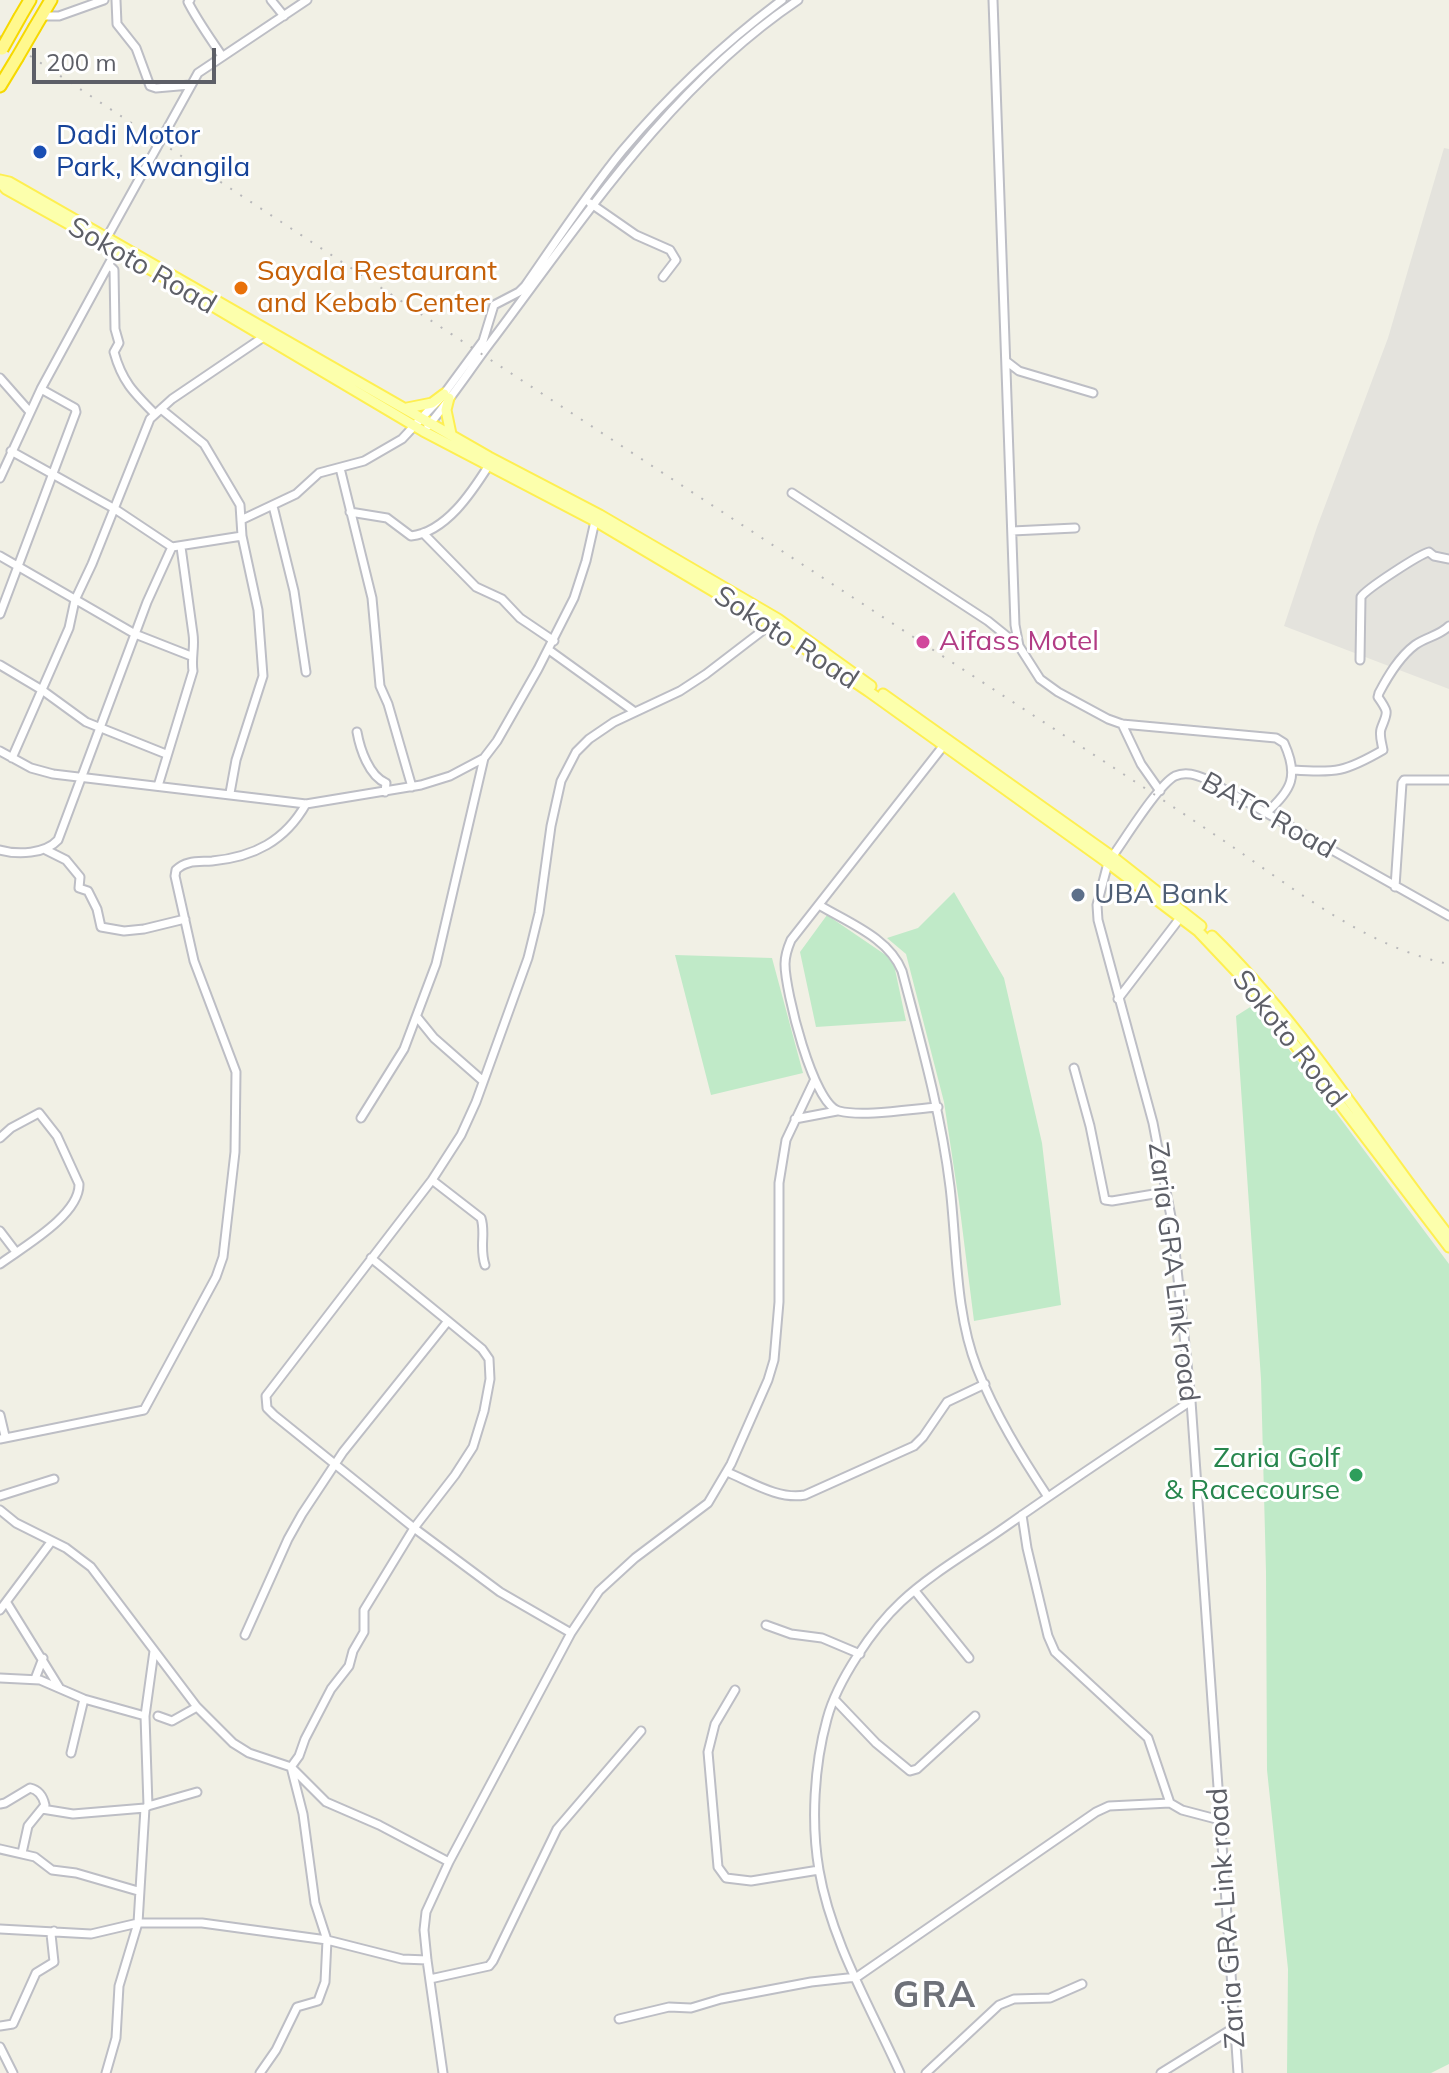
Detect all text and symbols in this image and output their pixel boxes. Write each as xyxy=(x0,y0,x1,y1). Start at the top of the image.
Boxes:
scale bar xyxy=(36,32,220,82)
text: 200 m xyxy=(46,47,117,77)
place label: Dadi Motor Park, Kwangila xyxy=(56,119,250,185)
marker: Dadi Motor Park, Kwangila xyxy=(31,143,49,161)
street label: Sokoto Road xyxy=(62,210,222,322)
place label: Sayala Restaurant and Kebab Center xyxy=(257,255,497,321)
marker: Sayala Restaurant and Kebab Center xyxy=(232,279,250,297)
street label: Sokoto Road xyxy=(708,579,864,697)
place label: Aifass Motel xyxy=(939,625,1099,659)
marker: Aifass Motel xyxy=(914,633,932,651)
street label: BATC Road xyxy=(1195,765,1341,867)
place label: UBA Bank xyxy=(1094,878,1228,912)
marker: UBA Bank xyxy=(1069,886,1087,904)
street label: Sokoto Road xyxy=(1225,964,1353,1114)
street label: Zaria GRA Link road xyxy=(1140,1140,1206,1404)
place label: Zaria Golf & Racecourse xyxy=(1164,1442,1340,1508)
marker: Zaria Golf & Racecourse xyxy=(1347,1466,1365,1484)
street label: Zaria GRA Link road xyxy=(1201,1787,1253,2049)
district label: GRA xyxy=(893,1974,977,2018)

